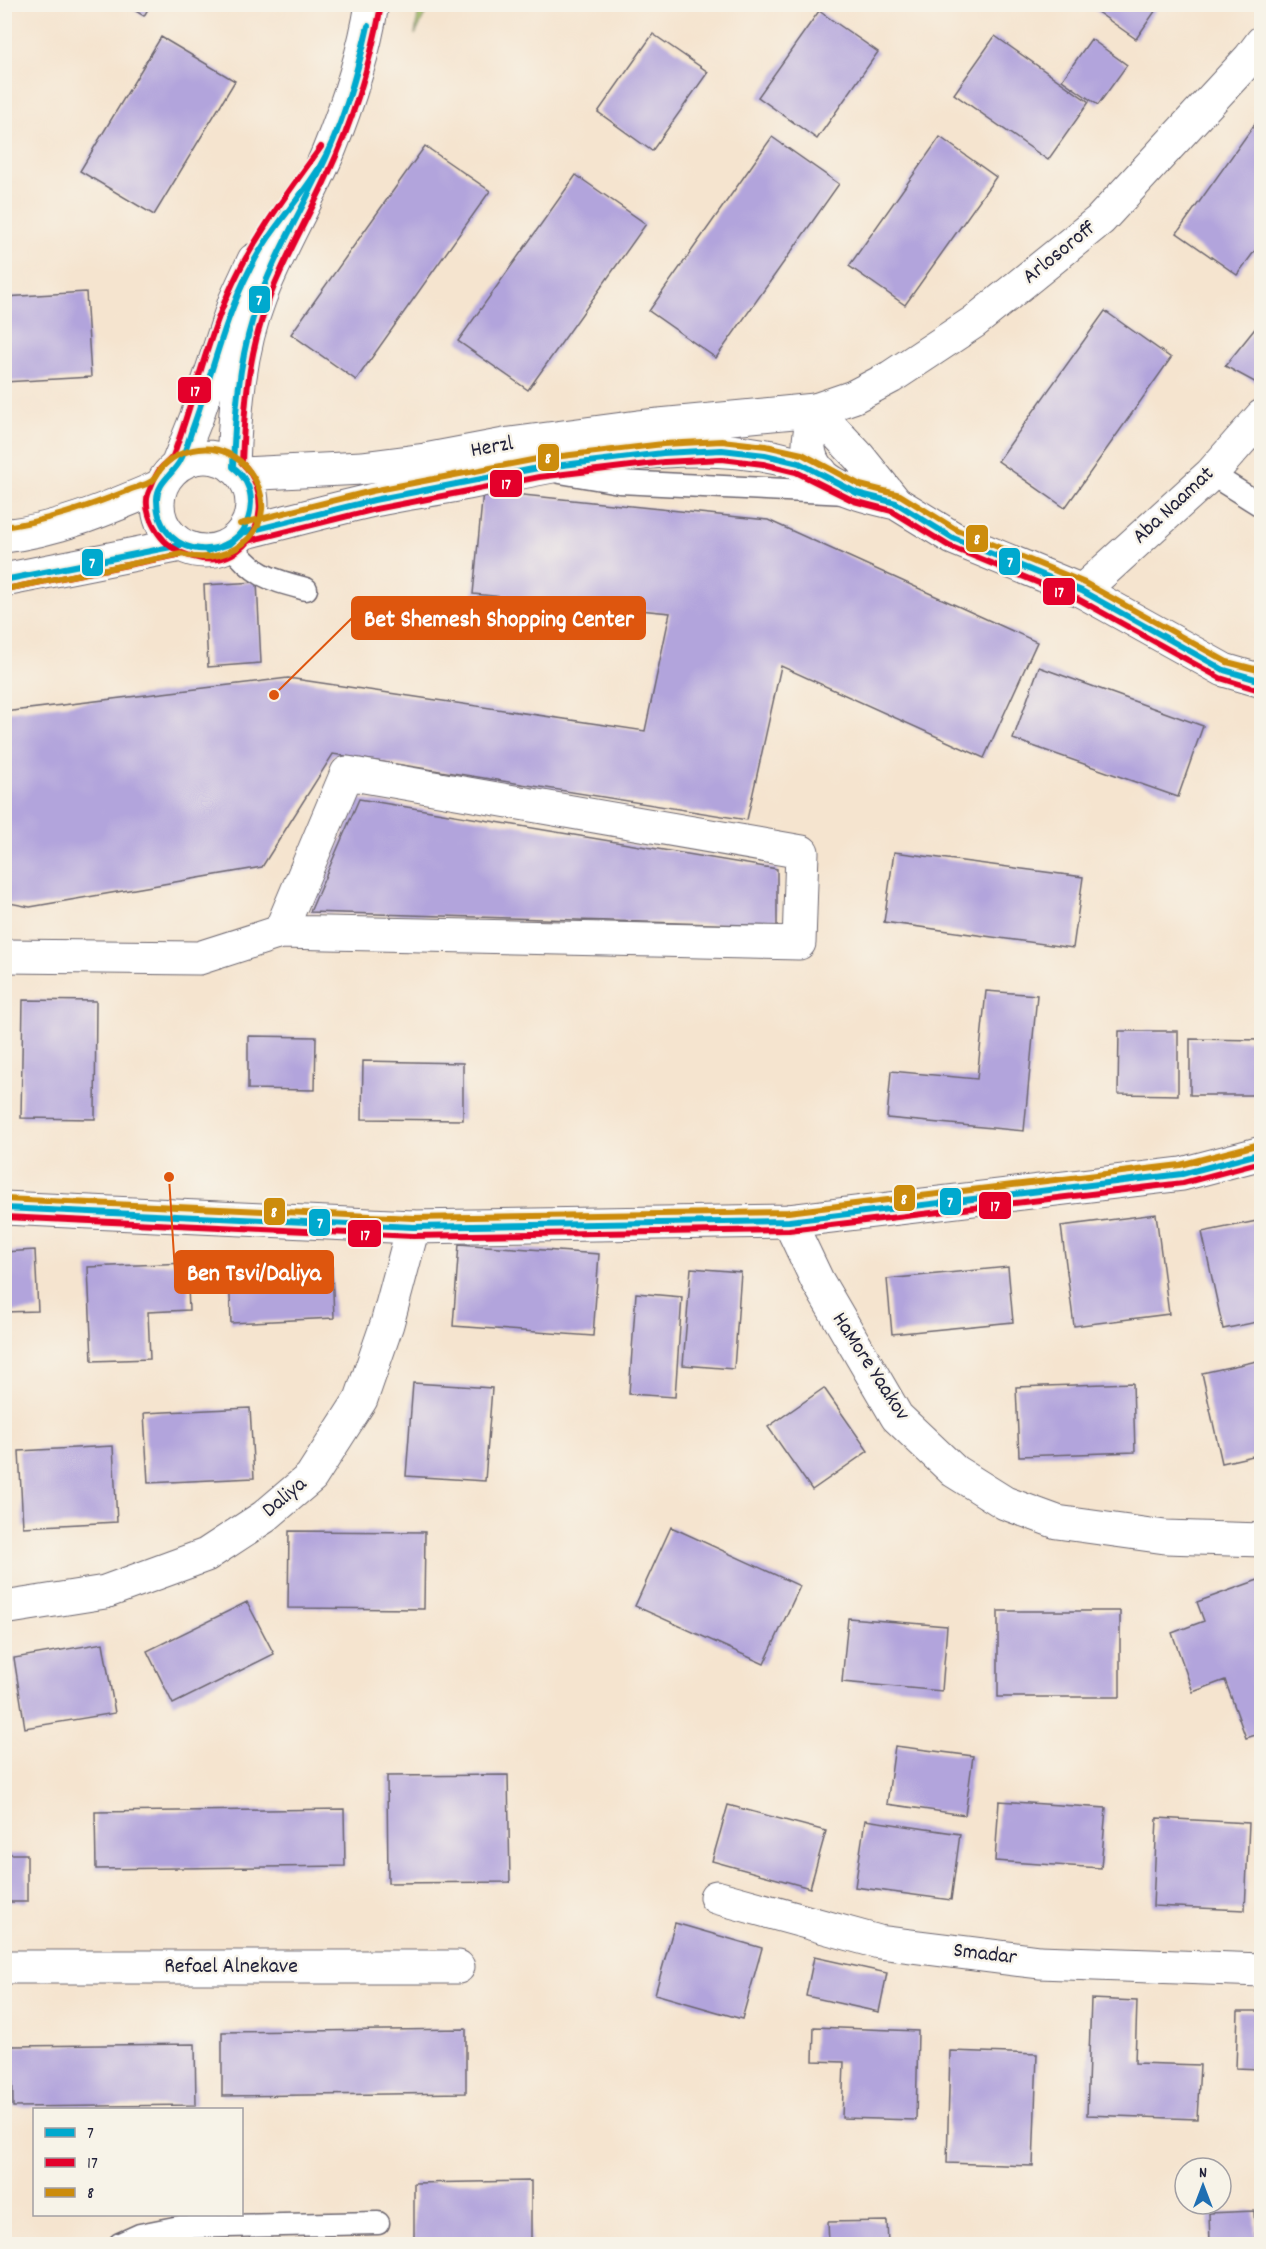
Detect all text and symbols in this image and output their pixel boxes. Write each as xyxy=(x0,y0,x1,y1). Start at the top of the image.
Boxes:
street label: Arlosoroff xyxy=(1016,213,1104,292)
line badge: 7 xyxy=(248,285,271,314)
text: 7 xyxy=(256,290,262,313)
line badge: 17 xyxy=(177,376,212,404)
text: 17 xyxy=(190,381,200,404)
street label: Herzl xyxy=(468,429,516,467)
line badge: 8 xyxy=(537,443,560,472)
text: 8 xyxy=(545,448,552,471)
street label: Aba Naamat xyxy=(1126,460,1222,552)
line badge: 17 xyxy=(489,469,523,498)
text: 17 xyxy=(501,474,511,497)
line badge: 8 xyxy=(965,524,989,553)
text: 8 xyxy=(974,529,981,552)
line badge: 7 xyxy=(998,547,1021,576)
line badge: 7 xyxy=(81,548,104,577)
text: 7 xyxy=(1007,552,1013,575)
text: 7 xyxy=(89,553,95,576)
line badge: 17 xyxy=(1042,577,1076,606)
text: 17 xyxy=(1054,582,1064,605)
callout: Bet Shemesh Shopping Center xyxy=(352,597,645,639)
text: Bet Shemesh Shopping Center xyxy=(364,604,635,638)
line badge: 8 xyxy=(893,1184,916,1212)
line badge: 7 xyxy=(939,1187,962,1216)
text: 8 xyxy=(901,1189,908,1212)
line badge: 17 xyxy=(978,1191,1012,1220)
text: 7 xyxy=(947,1192,953,1215)
text: 17 xyxy=(990,1196,1000,1219)
line badge: 8 xyxy=(263,1197,286,1226)
text: 8 xyxy=(271,1202,278,1225)
line badge: 7 xyxy=(308,1208,331,1237)
text: 7 xyxy=(317,1213,323,1236)
line badge: 17 xyxy=(347,1219,382,1248)
text: 17 xyxy=(360,1225,370,1248)
callout: Ben Tsvi/Daliya xyxy=(175,1251,333,1293)
text: Ben Tsvi/Daliya xyxy=(187,1258,322,1292)
street label: HaMore Yaakov xyxy=(823,1307,917,1427)
street label: Daliya xyxy=(256,1470,315,1526)
street label: Smadar xyxy=(951,1936,1019,1974)
street label: Refael Alnekave xyxy=(164,1952,298,1983)
legend xyxy=(33,2108,243,2216)
text: 7 xyxy=(87,2122,94,2147)
text: 17 xyxy=(87,2152,98,2177)
north arrow xyxy=(1173,2156,1233,2216)
text: N xyxy=(1199,2162,1207,2185)
text: 8 xyxy=(87,2182,94,2207)

